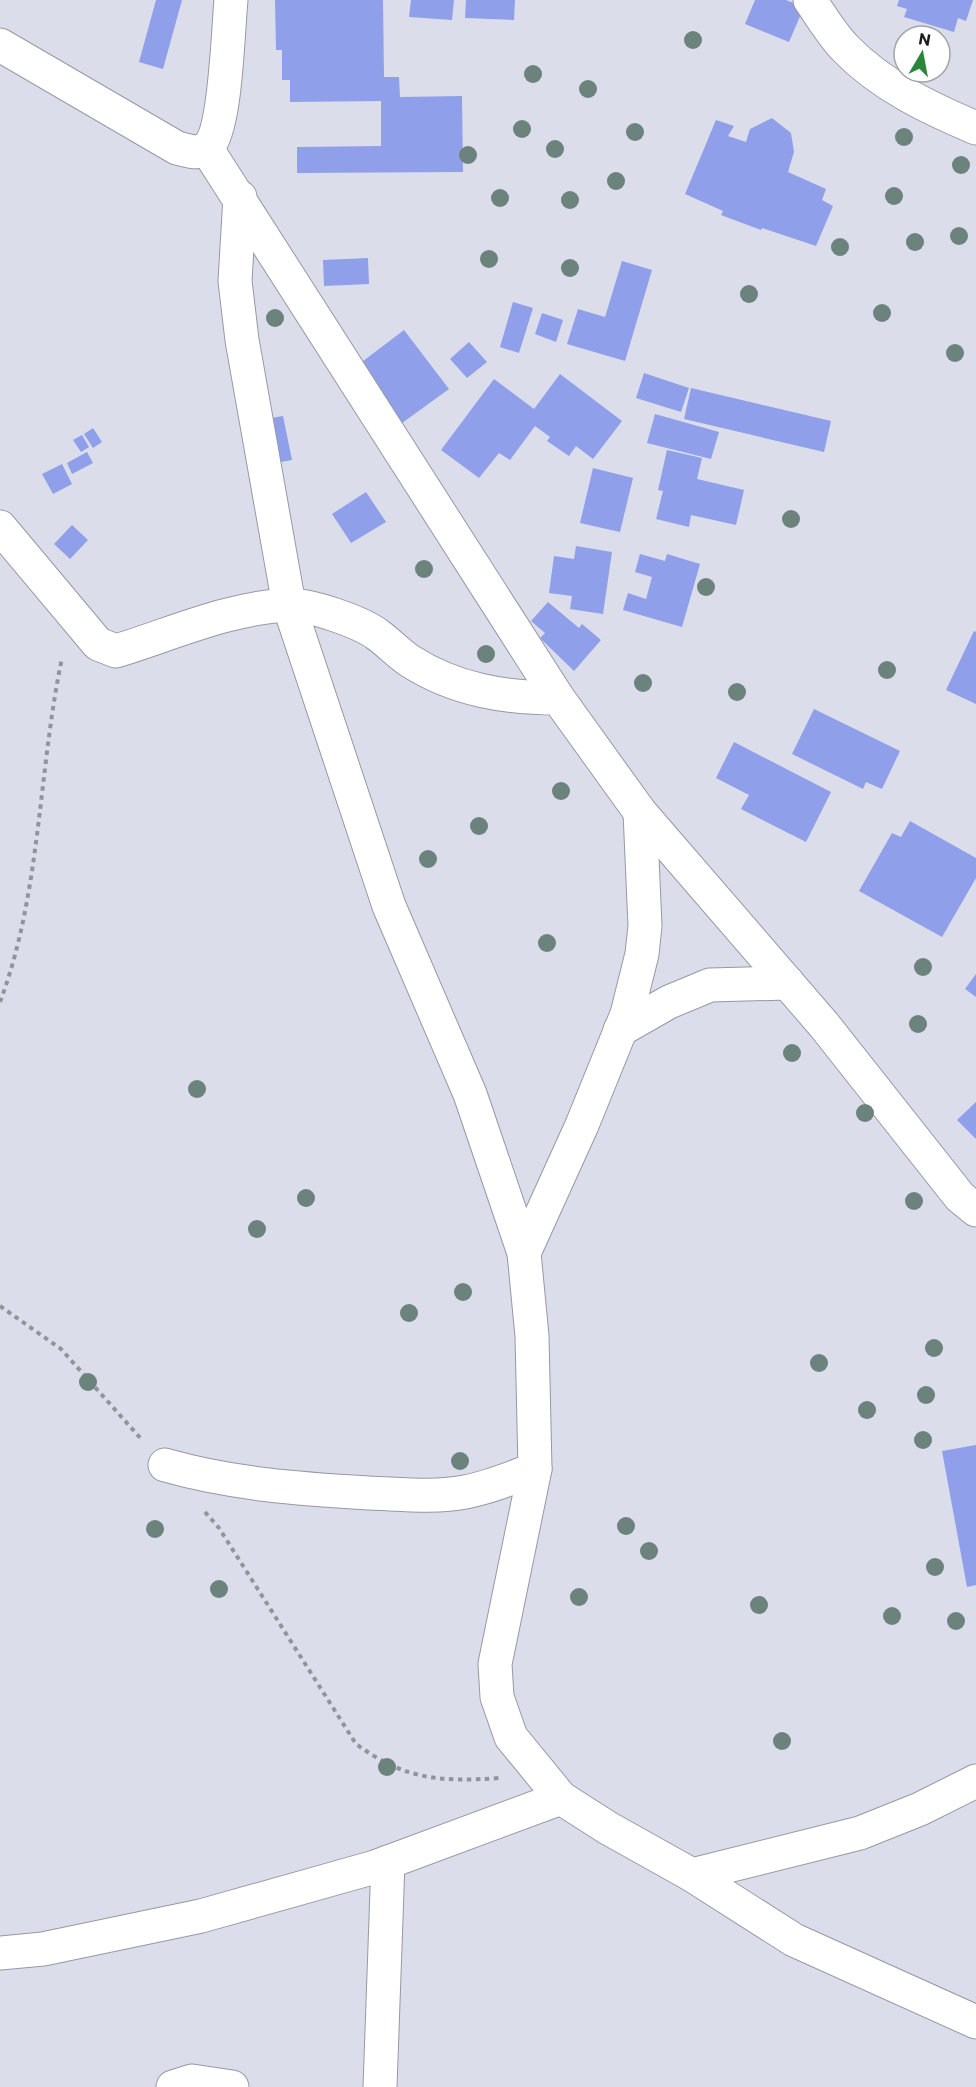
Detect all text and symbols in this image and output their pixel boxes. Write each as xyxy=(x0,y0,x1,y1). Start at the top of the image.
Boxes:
north arrow xyxy=(892,24,952,84)
text: N xyxy=(917,28,932,49)

